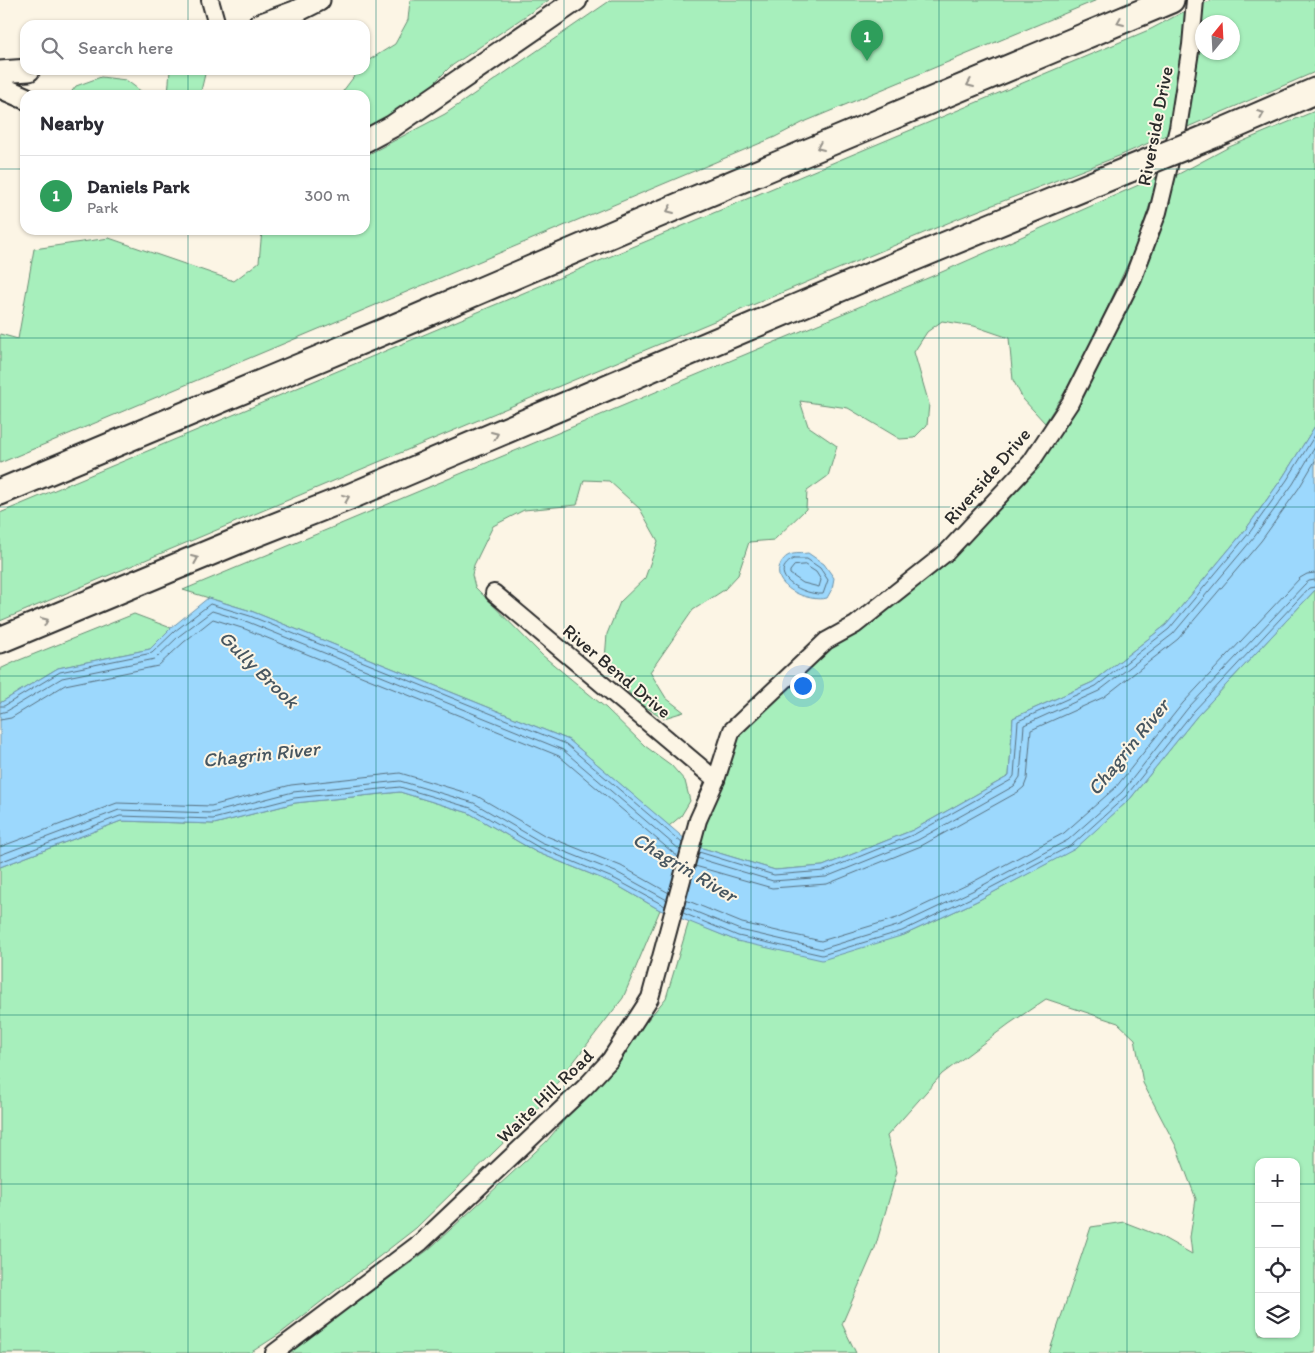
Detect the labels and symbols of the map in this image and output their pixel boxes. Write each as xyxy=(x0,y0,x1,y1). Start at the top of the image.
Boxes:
one-way arrow xyxy=(1116,15,1125,26)
north arrow xyxy=(1195,15,1240,60)
pin: 1 xyxy=(851,20,883,61)
street label: Riverside Drive xyxy=(1132,64,1178,188)
one-way arrow xyxy=(966,78,975,89)
one-way arrow xyxy=(1256,110,1265,121)
one-way arrow xyxy=(816,141,825,151)
one-way arrow xyxy=(666,203,675,214)
street label: Riverside Drive xyxy=(939,423,1035,529)
one-way arrow xyxy=(490,430,499,441)
one-way arrow xyxy=(341,494,350,504)
one-way arrow xyxy=(190,555,199,565)
one-way arrow xyxy=(40,617,49,628)
street label: River Bend Drive xyxy=(558,619,676,723)
water label: Gully Brook xyxy=(214,625,305,714)
your location xyxy=(790,673,816,699)
water label: Chagrin River xyxy=(1082,692,1175,800)
water label: Chagrin River xyxy=(202,736,322,772)
water label: Chagrin River xyxy=(629,827,743,908)
street label: Waite Hill Road xyxy=(492,1044,599,1148)

